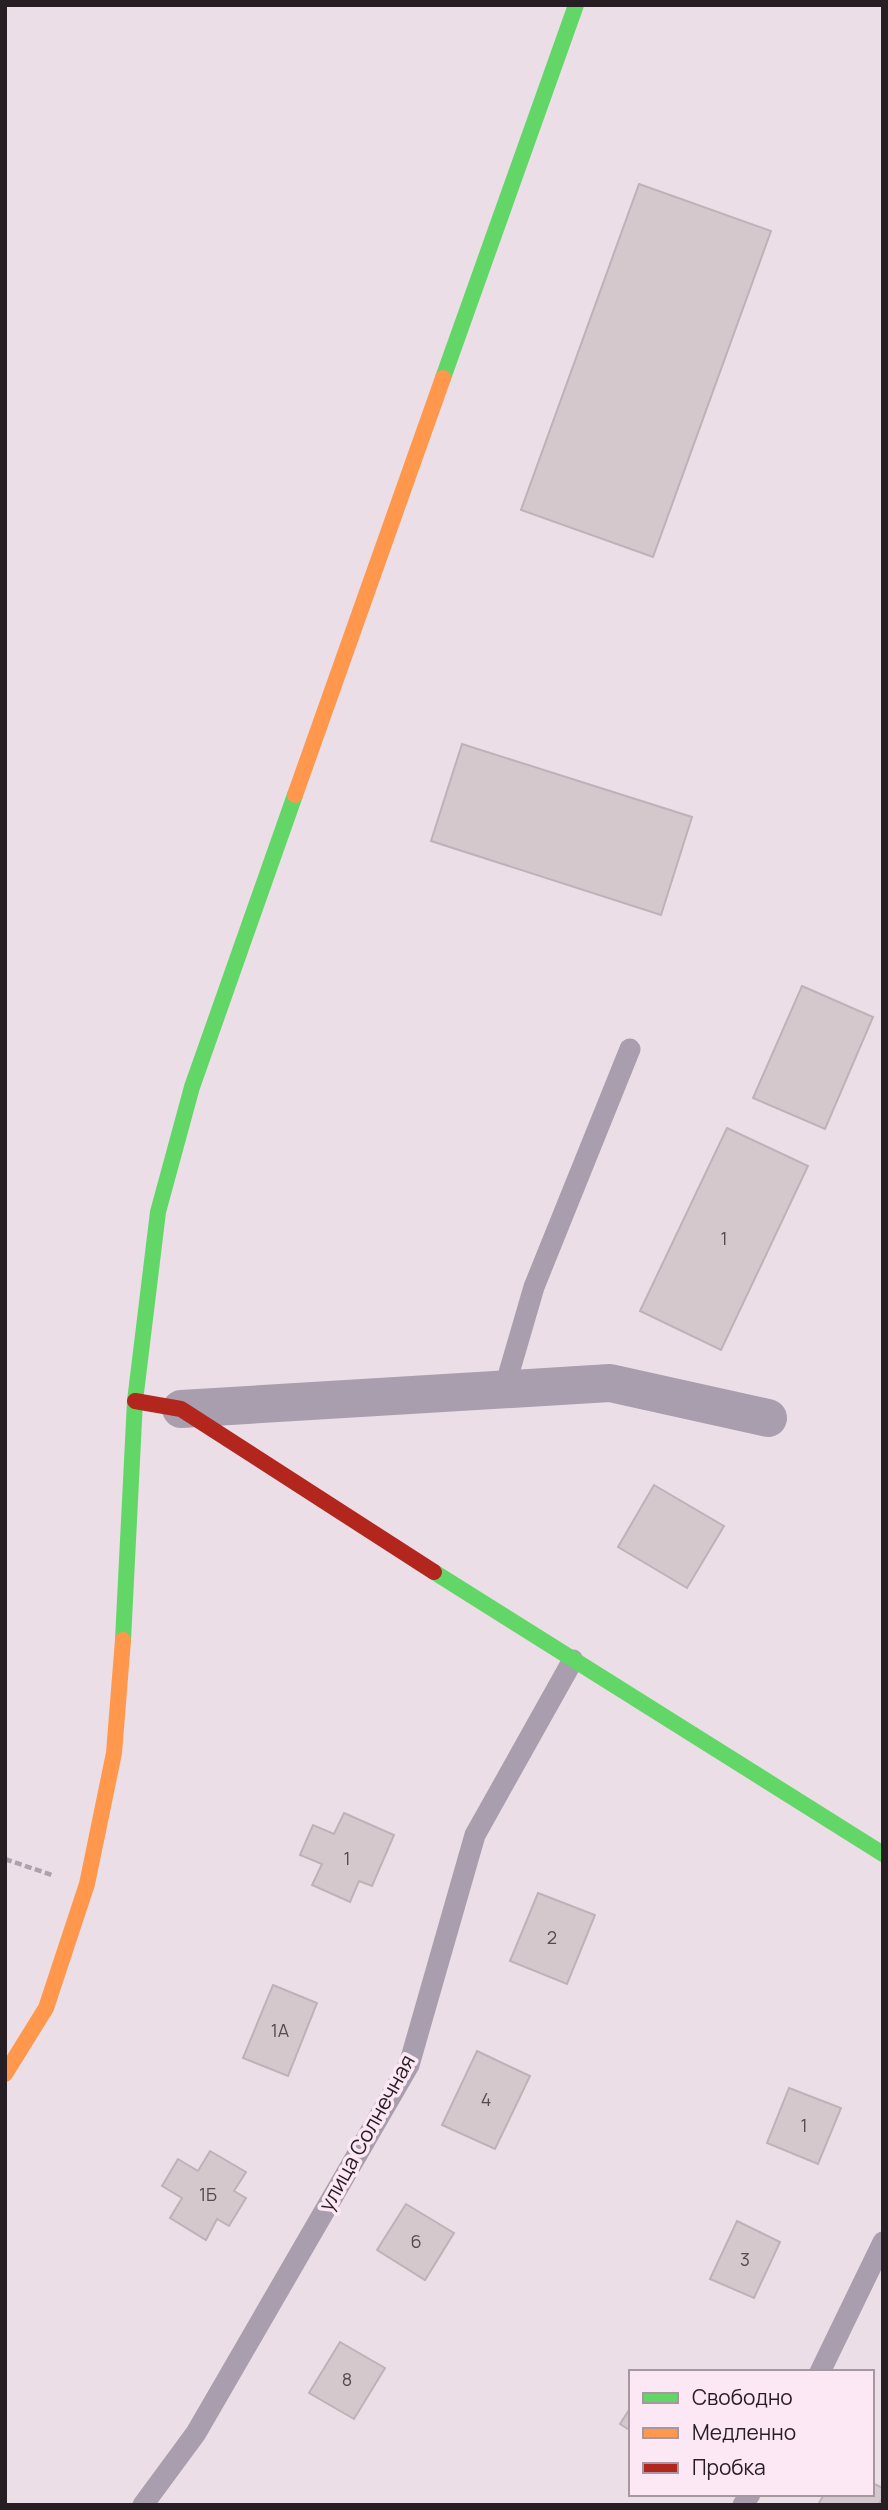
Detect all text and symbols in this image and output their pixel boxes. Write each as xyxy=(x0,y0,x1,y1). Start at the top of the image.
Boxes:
house number: 1 xyxy=(720,1226,728,1250)
house number: 1 xyxy=(343,1846,351,1870)
house number: 2 xyxy=(547,1925,557,1949)
house number: 1А xyxy=(271,2018,290,2042)
street label: улица Солнечная xyxy=(311,2049,421,2216)
house number: 4 xyxy=(481,2087,491,2111)
house number: 1 xyxy=(800,2113,808,2137)
house number: 1Б xyxy=(199,2182,217,2206)
house number: 6 xyxy=(410,2229,422,2253)
house number: 3 xyxy=(740,2247,750,2271)
house number: 8 xyxy=(342,2367,352,2391)
legend xyxy=(629,2370,874,2496)
text: Свободно xyxy=(692,2383,793,2411)
text: Медленно xyxy=(692,2418,796,2446)
text: Пробка xyxy=(692,2453,766,2481)

